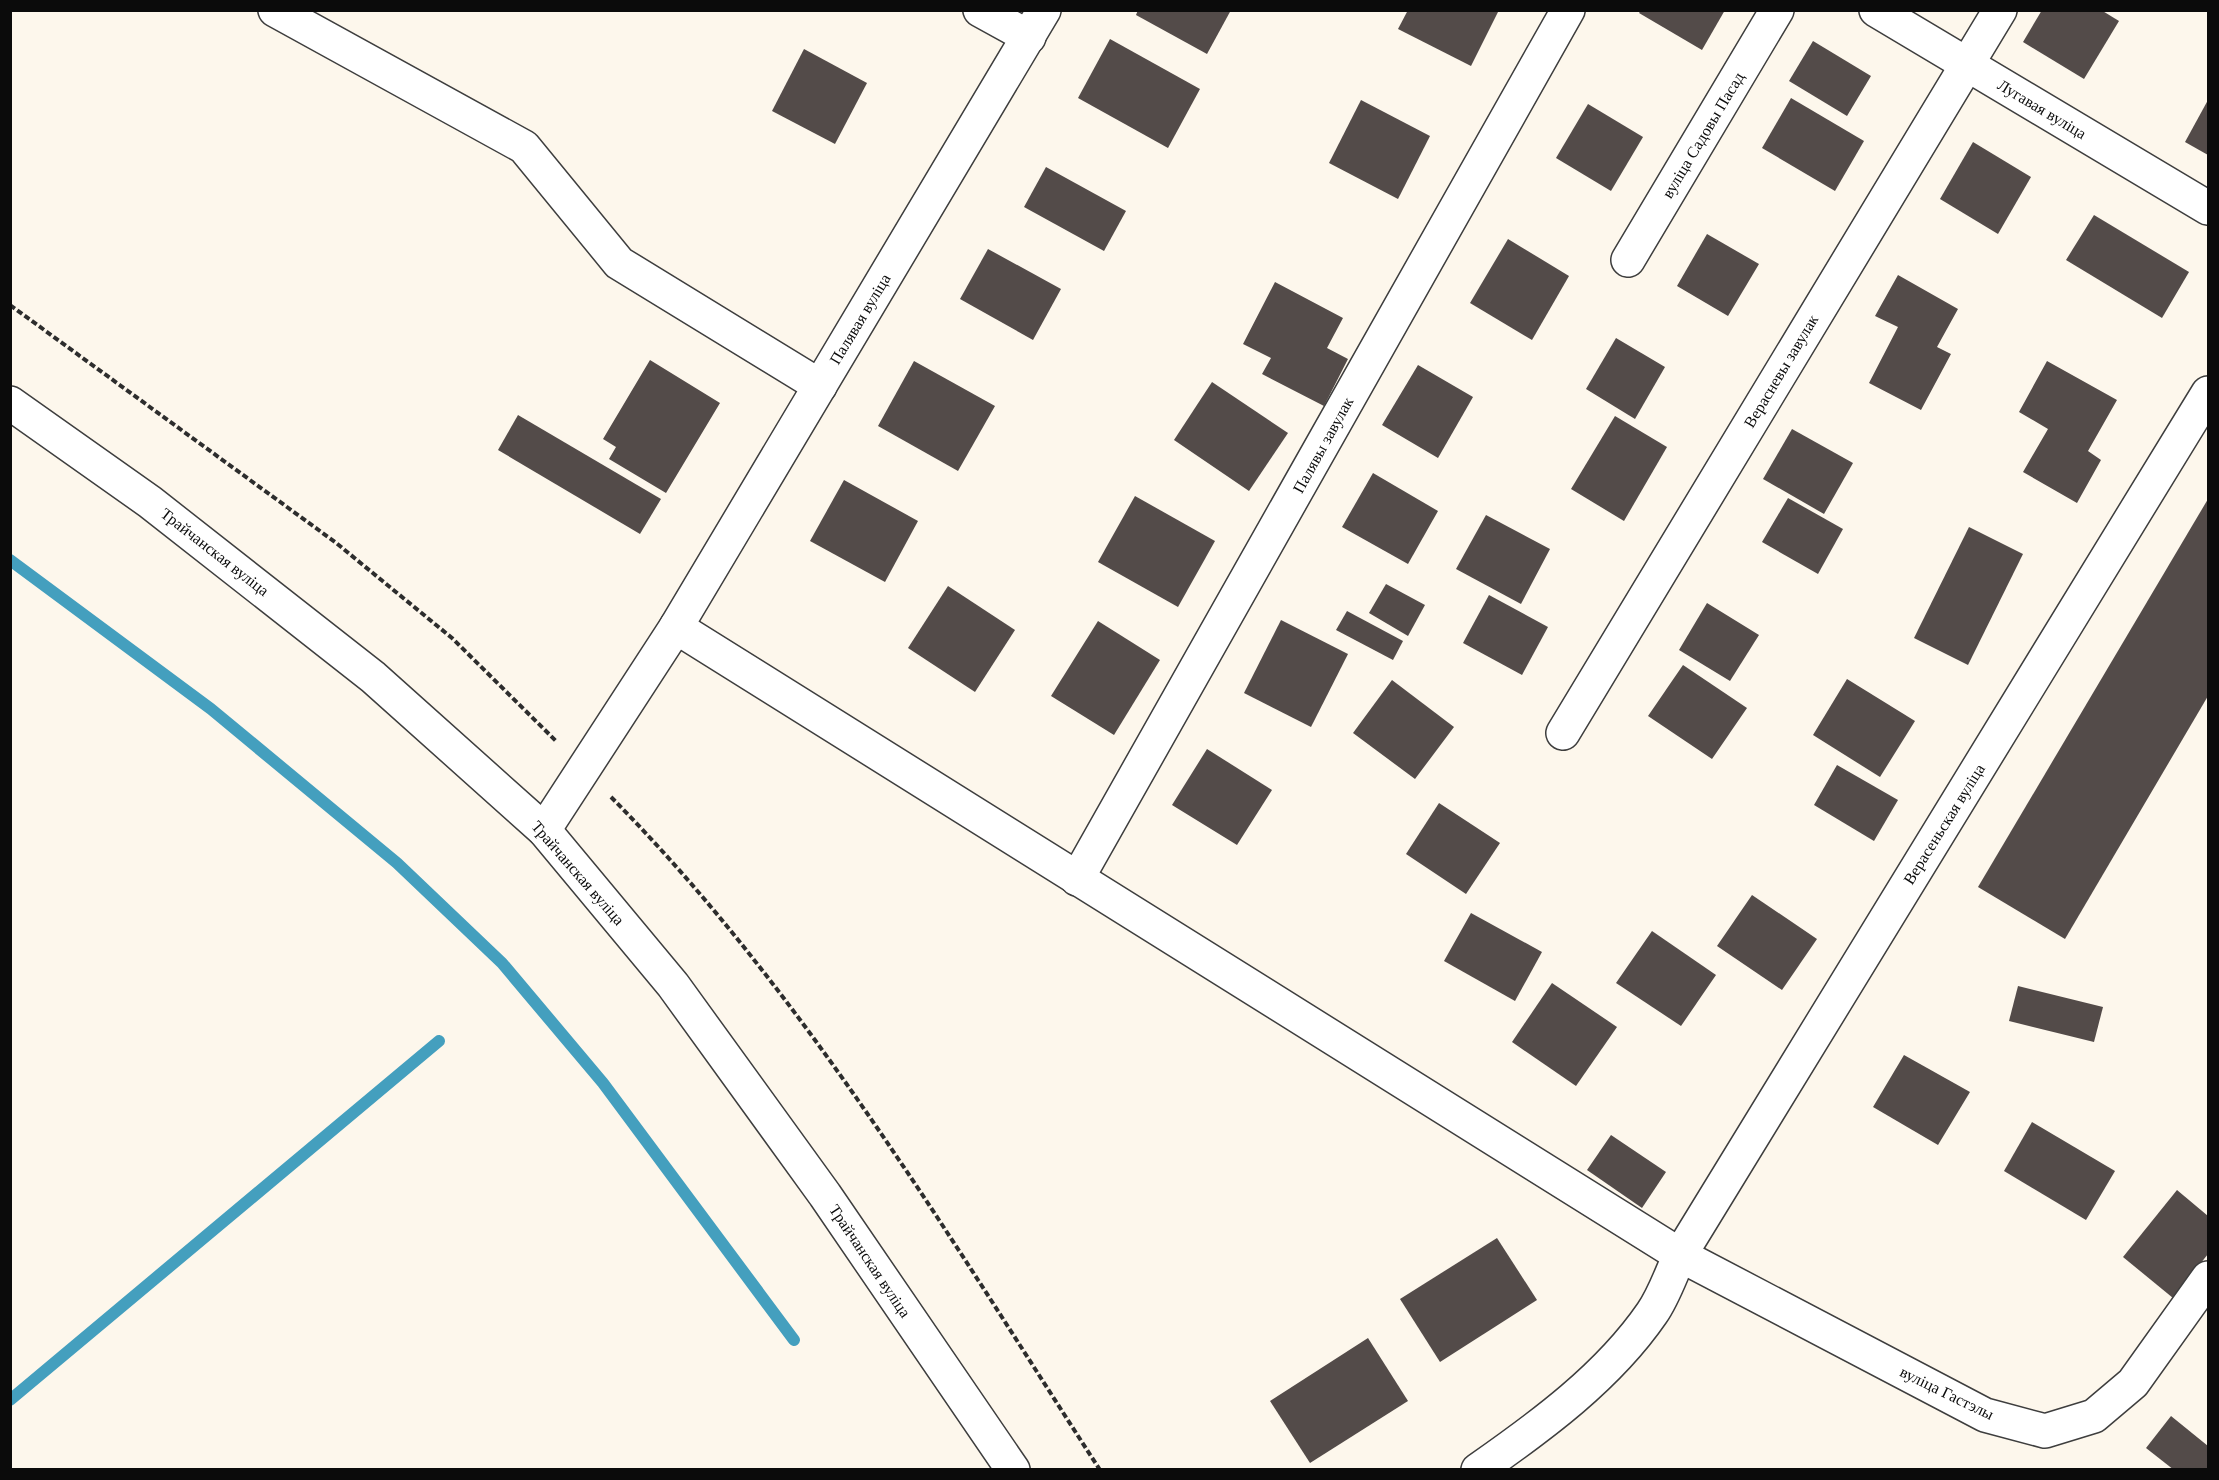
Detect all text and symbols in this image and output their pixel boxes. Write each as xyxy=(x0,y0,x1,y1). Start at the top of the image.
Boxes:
street label: вуліца Садовы Пасад xyxy=(1659,69,1748,202)
street label: Лугавая вуліца xyxy=(1994,76,2089,143)
street label: Палявая вуліца xyxy=(826,271,894,368)
street label: Верасневы завулак xyxy=(1741,311,1822,431)
street label: Палявы завулак xyxy=(1290,394,1357,496)
street label: Трайчанская вуліца xyxy=(157,505,272,600)
street label: Верасеньская вуліца xyxy=(1900,761,1989,888)
street label: Трайчанская вуліца xyxy=(528,818,628,929)
street label: Трайчанская вуліца xyxy=(825,1202,914,1321)
street label: вуліца Гастэлы xyxy=(1897,1363,1997,1424)

